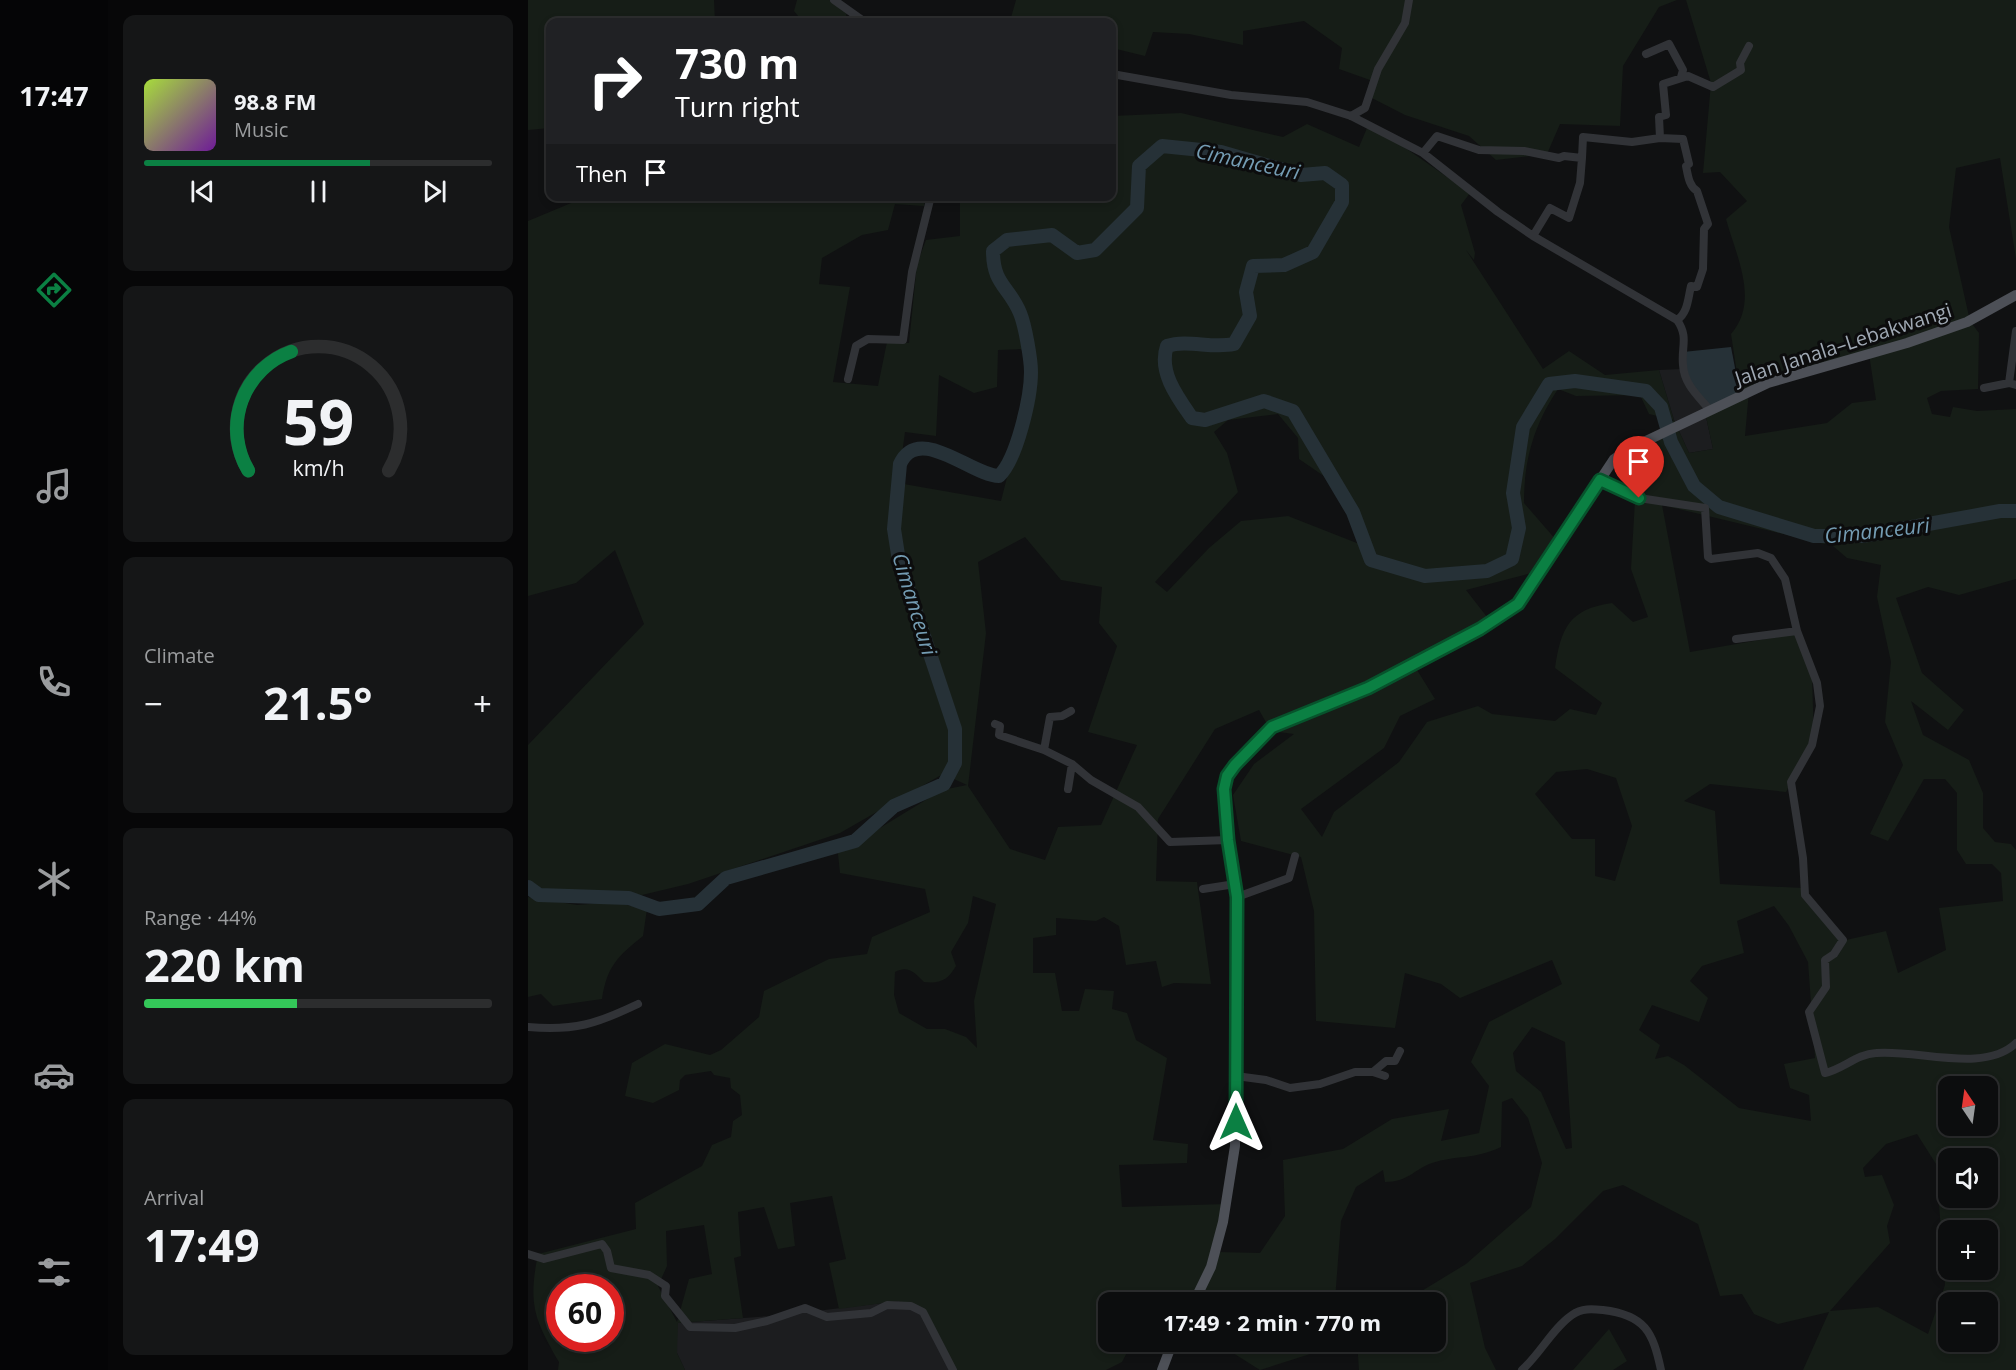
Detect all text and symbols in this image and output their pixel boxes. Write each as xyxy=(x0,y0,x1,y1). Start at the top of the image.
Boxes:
text: 730 m xyxy=(675,34,799,91)
icon: right xyxy=(576,42,654,120)
text: 17:47 xyxy=(19,77,89,114)
text: 98.8 FM xyxy=(234,86,317,116)
text: Turn right xyxy=(675,88,800,125)
text: Music xyxy=(234,116,288,143)
water label: Cimanceuri xyxy=(1193,136,1303,186)
icon: arrive xyxy=(639,156,672,189)
text: Then xyxy=(576,158,627,188)
icon: previous xyxy=(186,175,219,208)
icon: pause xyxy=(302,175,335,208)
icon: next xyxy=(418,175,451,208)
icon: directions xyxy=(33,269,75,311)
street label: Jalan Janala–Lebakwangi xyxy=(1729,296,1955,392)
text: 59 xyxy=(282,378,354,463)
pin xyxy=(1613,436,1664,498)
icon: arrive xyxy=(1622,445,1655,478)
text: km/h xyxy=(292,453,344,482)
icon: music xyxy=(33,465,75,507)
water label: Cimanceuri xyxy=(1823,510,1932,549)
water label: Cimanceuri xyxy=(886,549,944,659)
text: Climate xyxy=(144,642,215,669)
icon: phone xyxy=(33,661,75,703)
text: 21.5° xyxy=(263,672,373,733)
text: − xyxy=(144,681,163,726)
text: + xyxy=(473,681,492,726)
icon: climate xyxy=(33,858,75,900)
text: Range · 44% xyxy=(144,904,257,931)
text: 220 km xyxy=(144,934,305,995)
icon: car xyxy=(33,1054,75,1096)
north arrow xyxy=(1938,1076,1998,1136)
map controls xyxy=(1938,1076,1998,1352)
position arrow xyxy=(1204,1090,1268,1154)
button: sound xyxy=(1938,1148,1998,1208)
text: Arrival xyxy=(144,1184,204,1211)
text: 17:49 xyxy=(144,1214,260,1275)
button: + xyxy=(1938,1220,1998,1280)
icon: filters xyxy=(33,1251,75,1293)
speed limit sign: 60 xyxy=(546,1274,624,1352)
button: − xyxy=(1938,1292,1998,1352)
text: 17:49 · 2 min · 770 m xyxy=(1163,1307,1381,1337)

